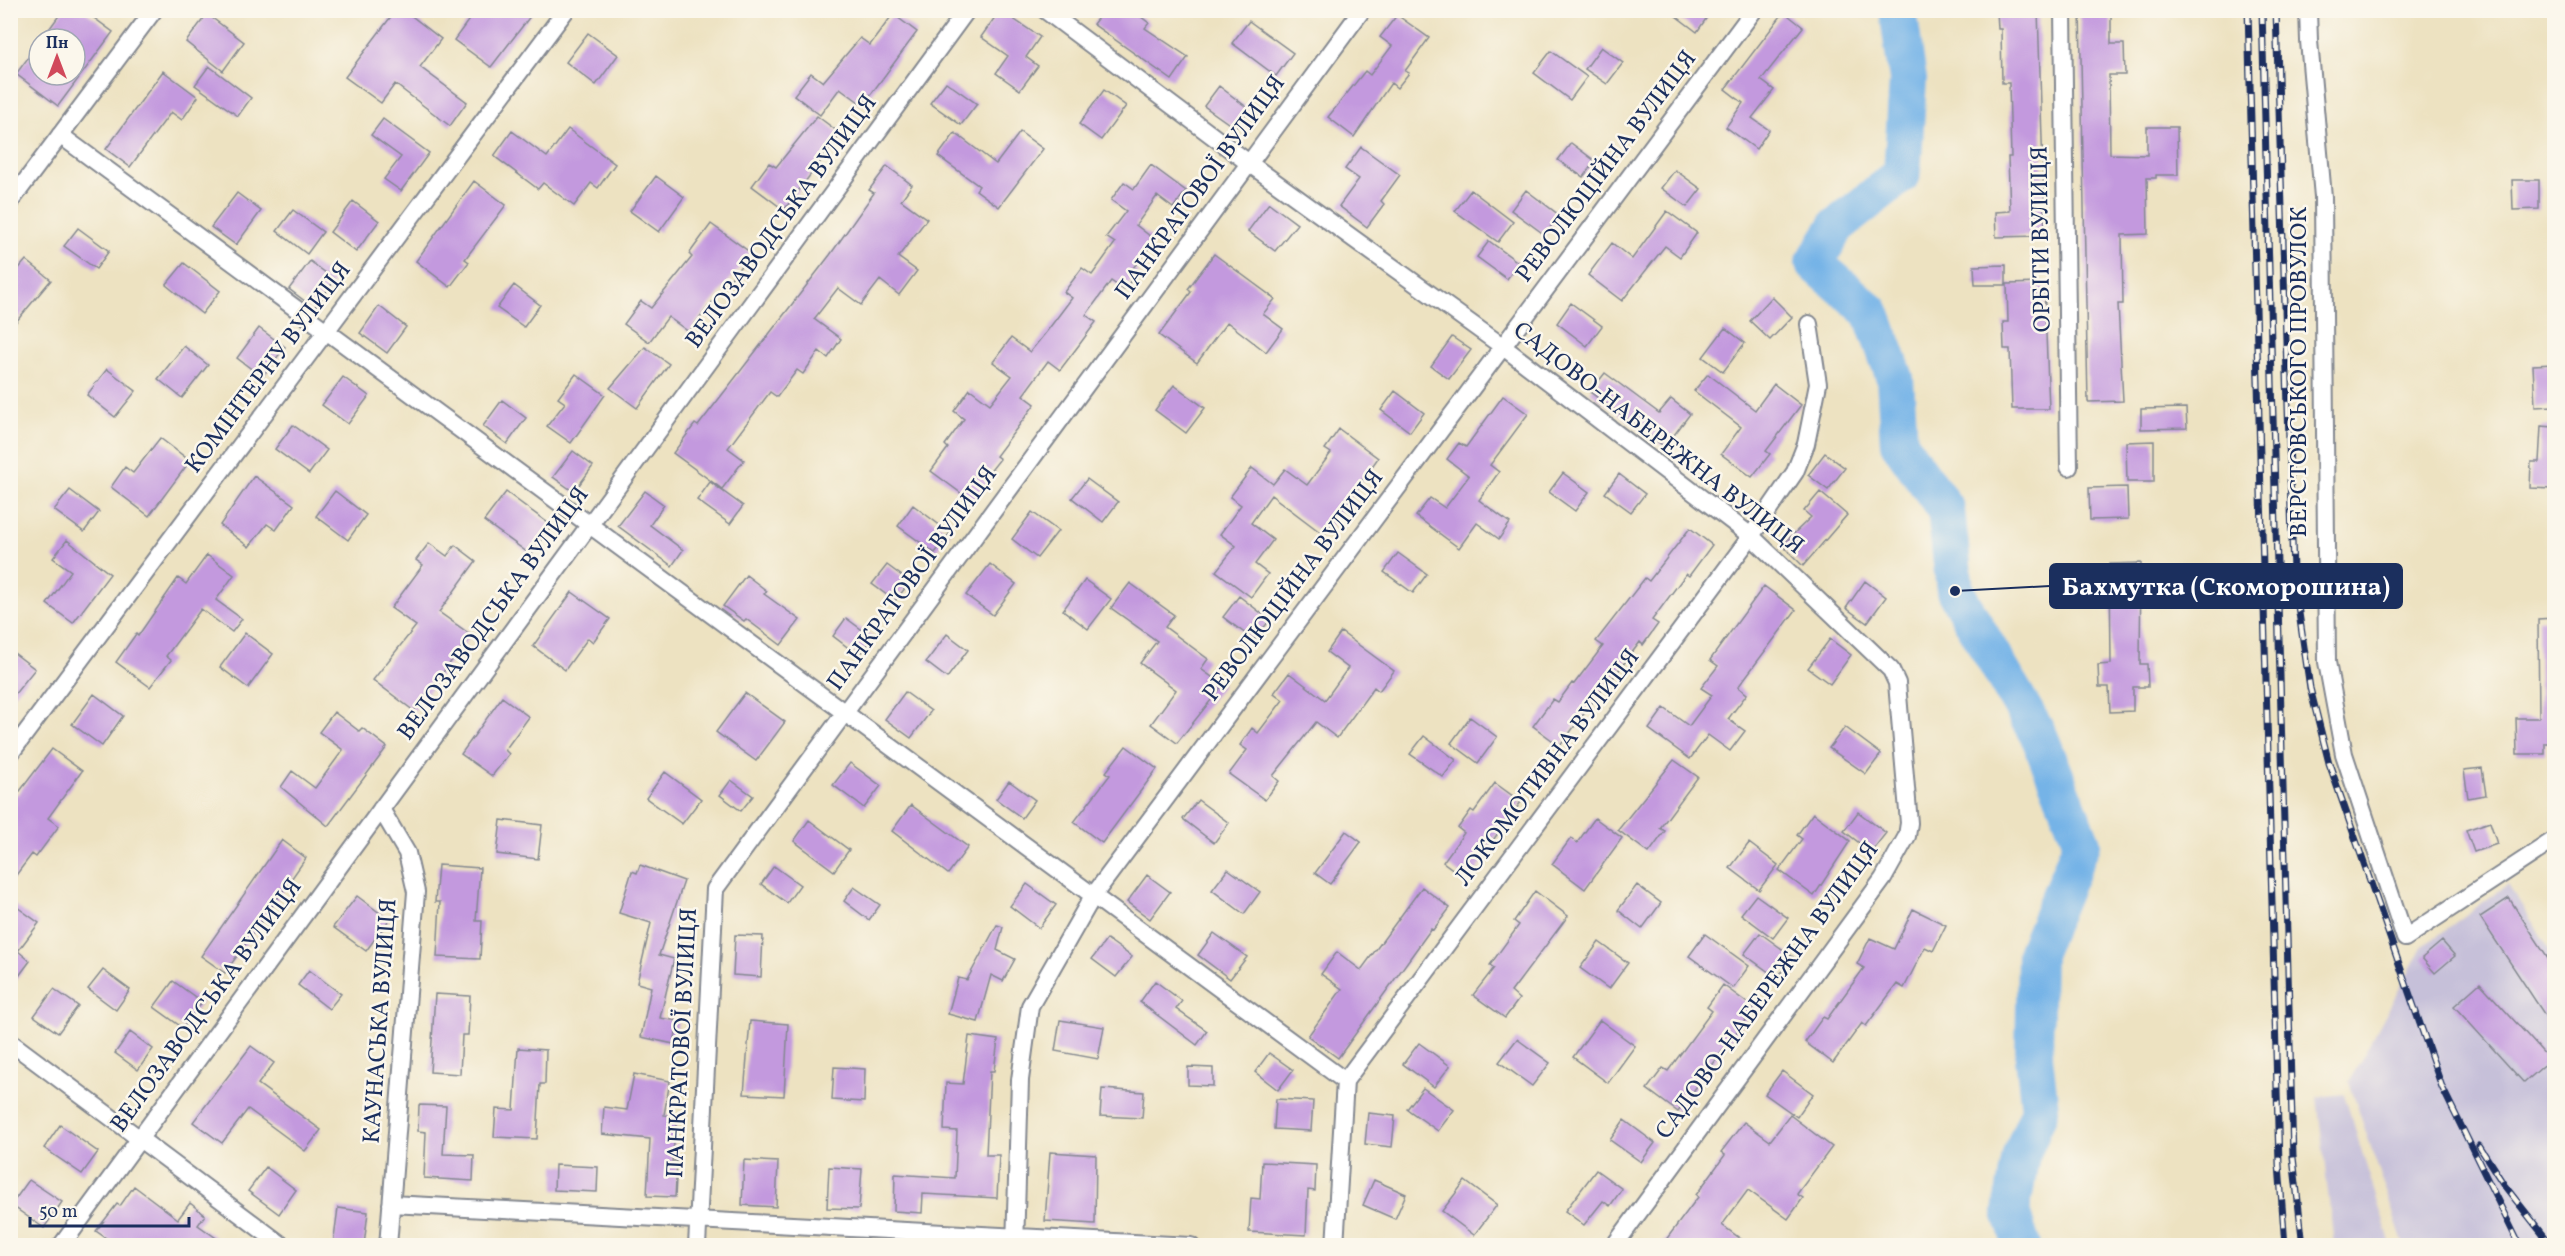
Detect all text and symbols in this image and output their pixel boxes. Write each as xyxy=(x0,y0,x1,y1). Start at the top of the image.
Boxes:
north arrow xyxy=(27,27,87,87)
text: Пн xyxy=(46,33,68,55)
street label: РЕВОЛЮЦІЙНА ВУЛИЦЯ xyxy=(1508,44,1706,290)
street label: ПАНКРАТОВОЇ ВУЛИЦЯ xyxy=(1108,69,1294,307)
street label: ВЕЛОЗАВОДСЬКА ВУЛИЦЯ xyxy=(678,88,886,356)
street label: ОРБІТИ ВУЛИЦЯ xyxy=(2023,145,2061,333)
street label: ВЕРСТОВСЬКОГО ПРОВУЛОК xyxy=(2283,206,2317,538)
street label: КОМІНТЕРНУ ВУЛИЦЯ xyxy=(178,255,360,481)
street label: САДОВО-НАБЕРЕЖНА ВУЛИЦЯ xyxy=(1505,314,1811,564)
street label: ПАНКРАТОВОЇ ВУЛИЦЯ xyxy=(820,460,1006,698)
street label: РЕВОЛЮЦІЙНА ВУЛИЦЯ xyxy=(1195,463,1393,709)
street label: ВЕЛОЗАВОДСЬКА ВУЛИЦЯ xyxy=(390,480,598,748)
callout: Бахмутка (Скоморошина) xyxy=(2050,564,2402,608)
text: Бахмутка (Скоморошина) xyxy=(2062,570,2390,606)
street label: ЛОКОМОТИВНА ВУЛИЦЯ xyxy=(1447,642,1649,894)
street label: САДОВО-НАБЕРЕЖНА ВУЛИЦЯ xyxy=(1648,835,1888,1147)
street label: ВЕЛОЗАВОДСЬКА ВУЛИЦЯ xyxy=(103,872,311,1140)
street label: КАУНАСЬКА ВУЛИЦЯ xyxy=(355,897,407,1145)
street label: ПАНКРАТОВОЇ ВУЛИЦЯ xyxy=(659,907,707,1179)
scale bar xyxy=(30,1190,189,1228)
text: 50 m xyxy=(39,1200,78,1225)

